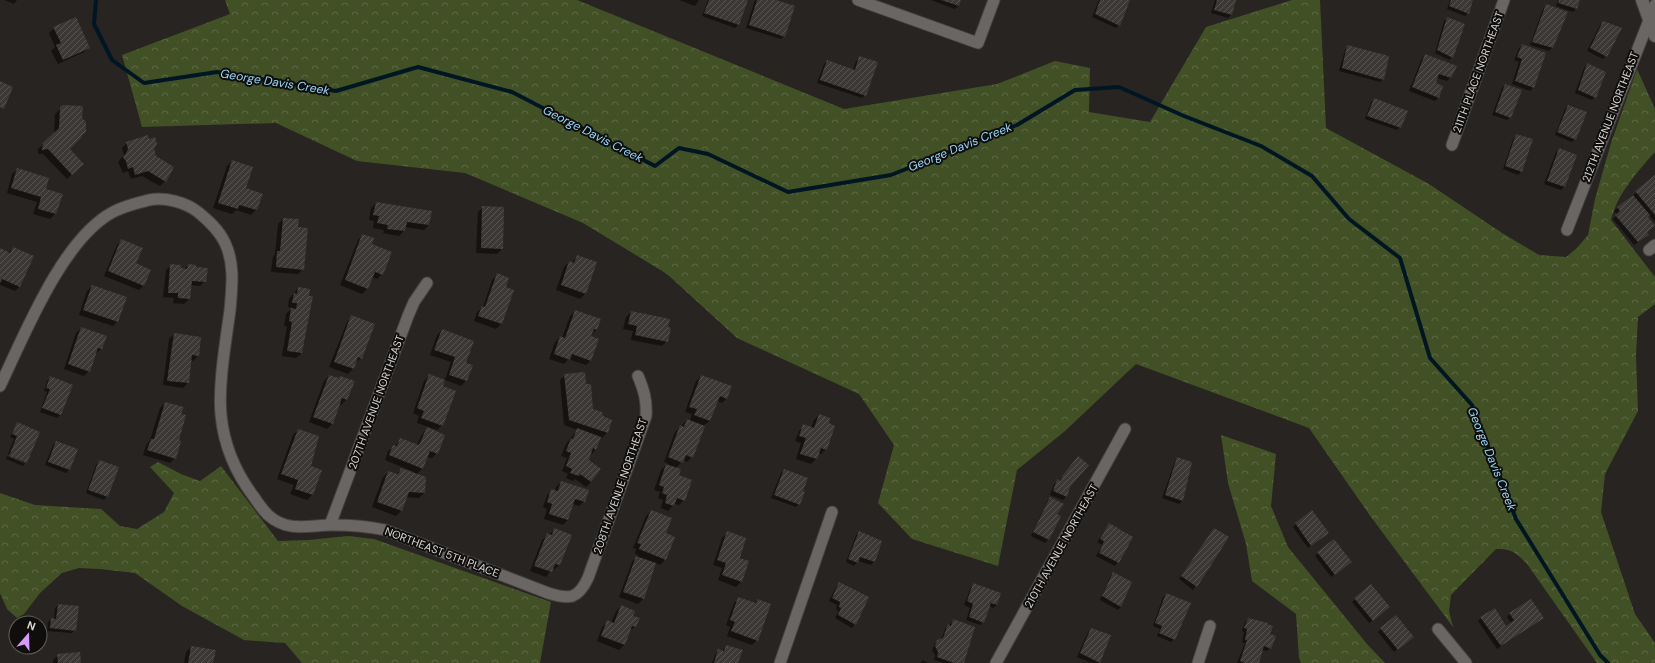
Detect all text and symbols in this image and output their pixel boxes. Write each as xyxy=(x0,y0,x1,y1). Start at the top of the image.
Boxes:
street label: 211TH PLACE NORTHEAST xyxy=(1450,9,1506,135)
street label: 212TH AVENUE NORTHEAST xyxy=(1579,50,1641,184)
water label: George Davis Creek xyxy=(219,65,332,99)
water label: George Davis Creek xyxy=(540,102,647,167)
water label: George Davis Creek xyxy=(906,119,1015,175)
street label: 207TH AVENUE NORTHEAST xyxy=(345,333,407,471)
water label: George Davis Creek xyxy=(1464,405,1520,514)
street label: 208TH AVENUE NORTHEAST xyxy=(590,416,650,556)
street label: 210TH AVENUE NORTHEAST xyxy=(1021,482,1101,610)
street label: NORTHEAST 5TH PLACE xyxy=(383,524,501,580)
north arrow xyxy=(8,615,48,655)
text: N xyxy=(25,618,38,634)

